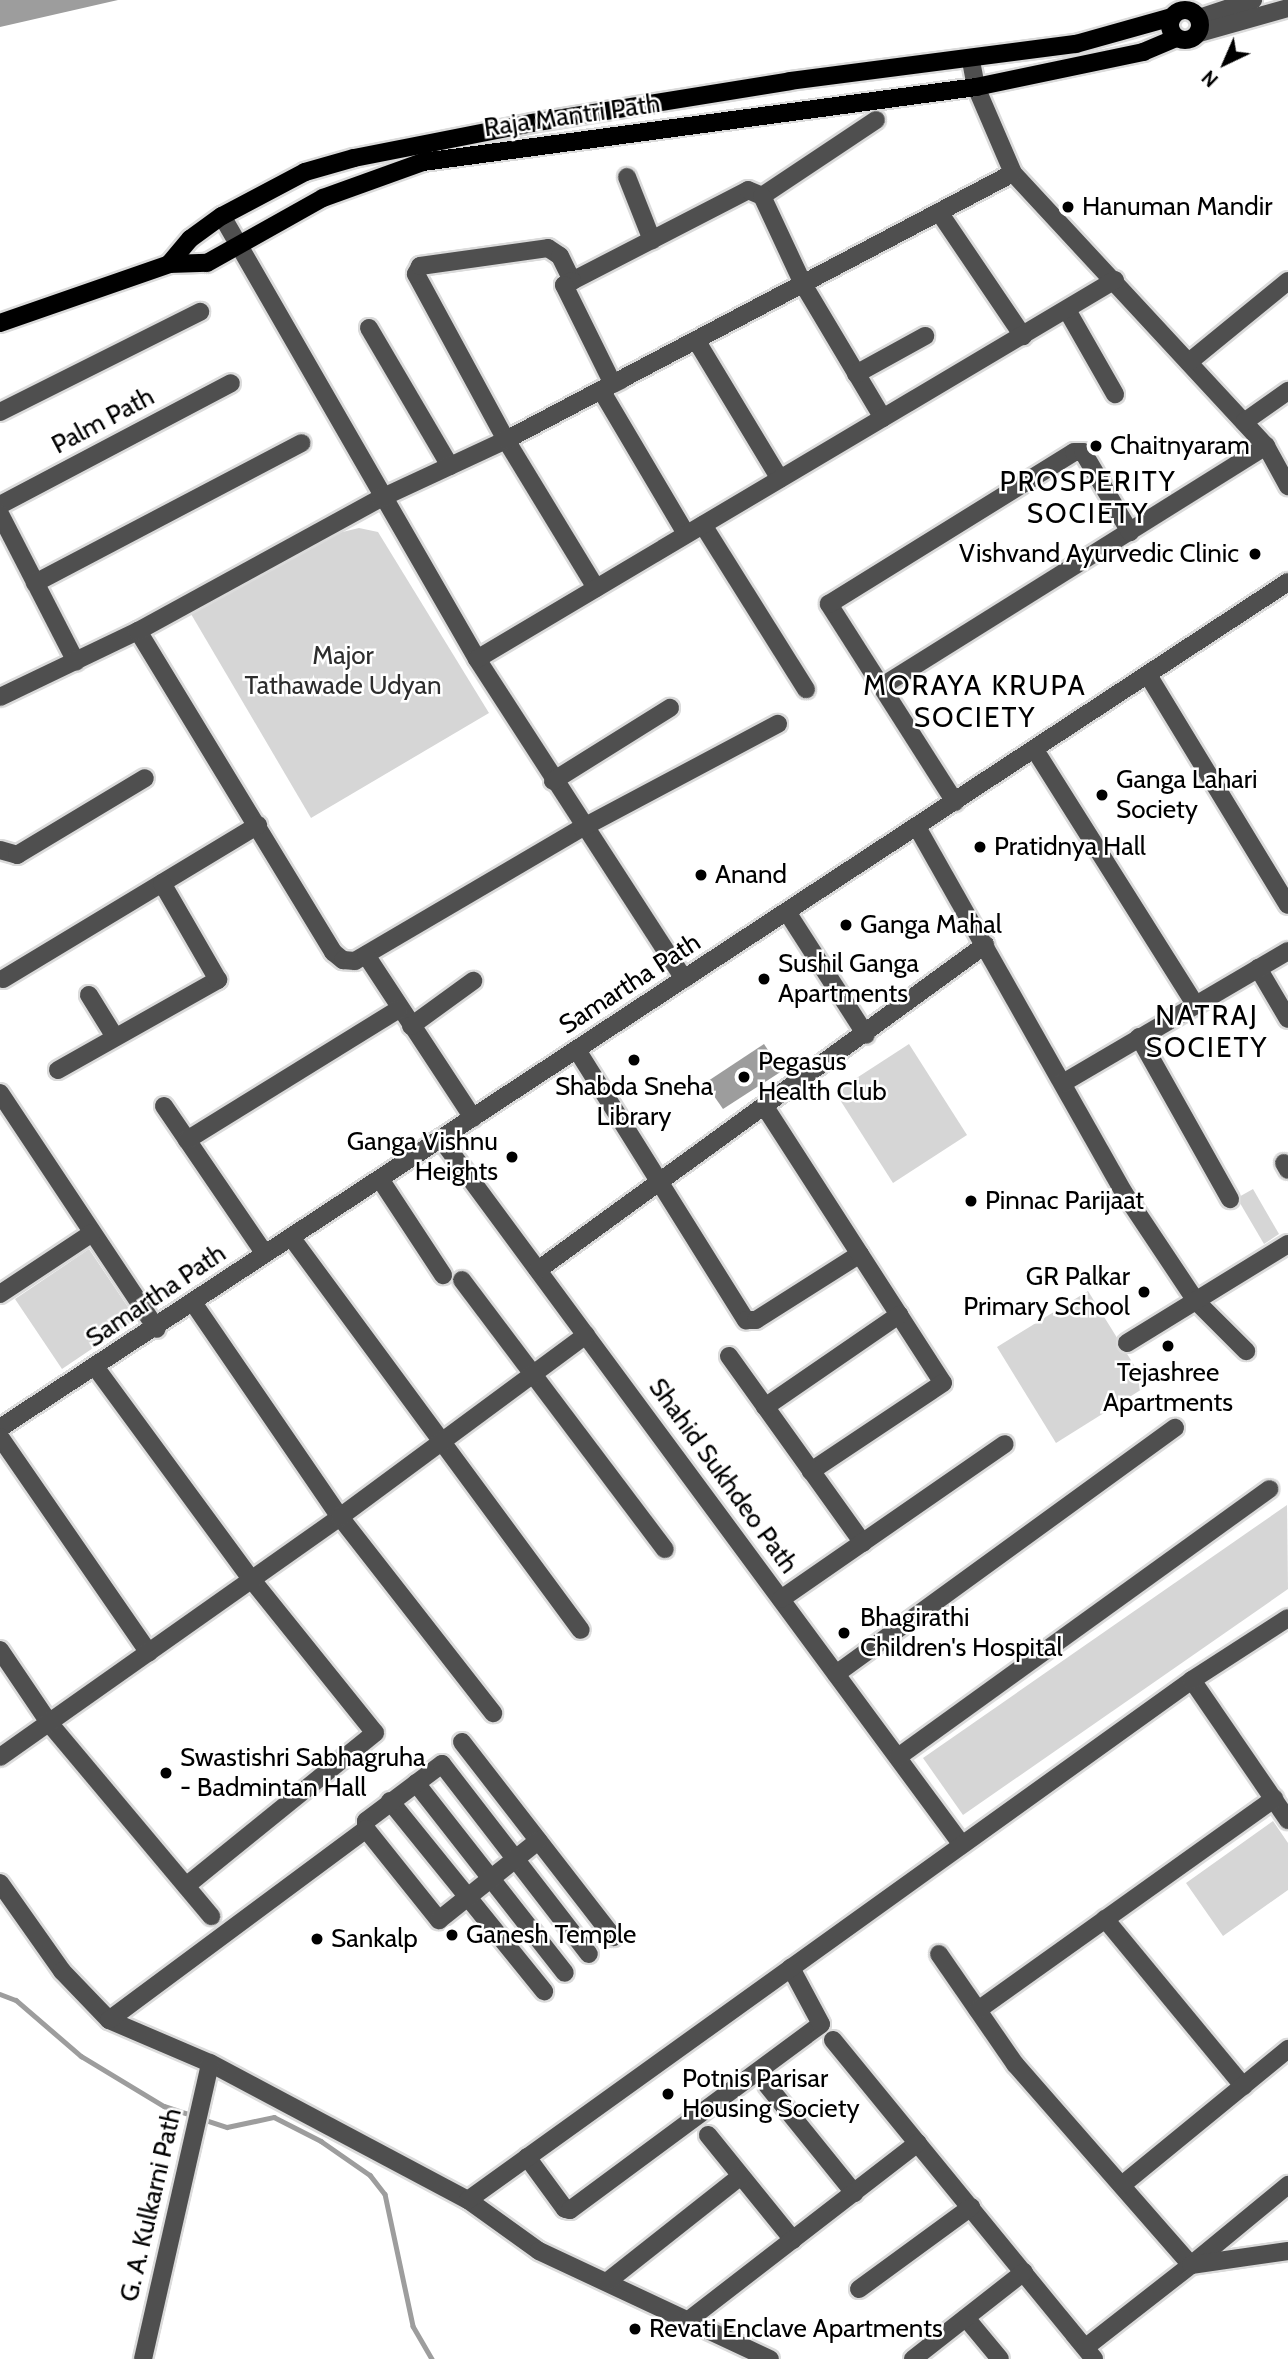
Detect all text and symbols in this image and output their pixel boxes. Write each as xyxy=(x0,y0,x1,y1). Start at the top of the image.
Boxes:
north arrow xyxy=(1190,28,1260,98)
text: N xyxy=(1197,66,1223,91)
street label: Raja Mantri Path xyxy=(482,88,662,144)
place label: Hanuman Mandir xyxy=(1082,191,1273,223)
marker: Hanuman Mandir xyxy=(1060,199,1076,215)
street label: Palm Path xyxy=(47,381,159,461)
place label: Chaitnyaram xyxy=(1110,430,1250,462)
marker: Chaitnyaram xyxy=(1088,438,1104,454)
district label: PROSPERITY SOCIETY xyxy=(1001,464,1175,530)
place label: Vishvand Ayurvedic Clinic xyxy=(959,538,1239,570)
marker: Vishvand Ayurvedic Clinic xyxy=(1245,544,1265,564)
park label: Major Tathawade Udyan xyxy=(244,640,442,702)
district label: MORAYA KRUPA SOCIETY xyxy=(865,668,1085,734)
place label: Ganga Lahari Society xyxy=(1116,764,1258,826)
marker: Ganga Lahari Society xyxy=(1094,787,1110,803)
place label: Pratidnya Hall xyxy=(994,831,1146,863)
marker: Pratidnya Hall xyxy=(972,839,988,855)
place label: Anand xyxy=(715,859,787,891)
marker: Anand xyxy=(693,867,709,883)
place label: Ganga Mahal xyxy=(860,909,1002,941)
marker: Ganga Mahal xyxy=(838,917,854,933)
street label: Samartha Path xyxy=(554,927,706,1041)
place label: Sushil Ganga Apartments xyxy=(778,948,919,1010)
marker: Sushil Ganga Apartments xyxy=(756,971,772,987)
district label: NATRAJ SOCIETY xyxy=(1147,998,1267,1064)
place label: Pegasus Health Club xyxy=(758,1046,887,1108)
marker: Shabda Sneha Library xyxy=(626,1052,642,1068)
marker: Pegasus Health Club xyxy=(736,1069,752,1085)
place label: Shabda Sneha Library xyxy=(555,1071,713,1132)
place label: Ganga Vishnu Heights xyxy=(347,1126,498,1188)
marker: Ganga Vishnu Heights xyxy=(504,1149,520,1165)
place label: Pinnac Parijaat xyxy=(985,1185,1144,1217)
marker: Pinnac Parijaat xyxy=(963,1193,979,1209)
street label: Samartha Path xyxy=(80,1238,232,1354)
place label: GR Palkar Primary School xyxy=(963,1261,1130,1322)
marker: GR Palkar Primary School xyxy=(1136,1284,1152,1300)
marker: Tejashree Apartments xyxy=(1160,1338,1176,1354)
place label: Tejashree Apartments xyxy=(1103,1357,1233,1418)
street label: Shahid Sukhdeo Path xyxy=(642,1372,804,1580)
place label: Bhagirathi Children's Hospital xyxy=(860,1602,1063,1664)
marker: Bhagirathi Children's Hospital xyxy=(834,1623,854,1643)
place label: Swastishri Sabhagruha - Badmintan Hall xyxy=(180,1742,426,1803)
marker: Swastishri Sabhagruha - Badmintan Hall xyxy=(158,1765,174,1781)
place label: Ganesh Temple xyxy=(466,1919,636,1951)
place label: Sankalp xyxy=(331,1923,418,1955)
marker: Ganesh Temple xyxy=(444,1927,460,1943)
marker: Sankalp xyxy=(309,1931,325,1947)
place label: Potnis Parisar Housing Society xyxy=(682,2063,860,2124)
marker: Potnis Parisar Housing Society xyxy=(660,2086,676,2102)
street label: G. A. Kulkarni Path xyxy=(114,2105,188,2305)
place label: Revati Enclave Apartments xyxy=(649,2313,943,2345)
marker: Revati Enclave Apartments xyxy=(627,2321,643,2337)

